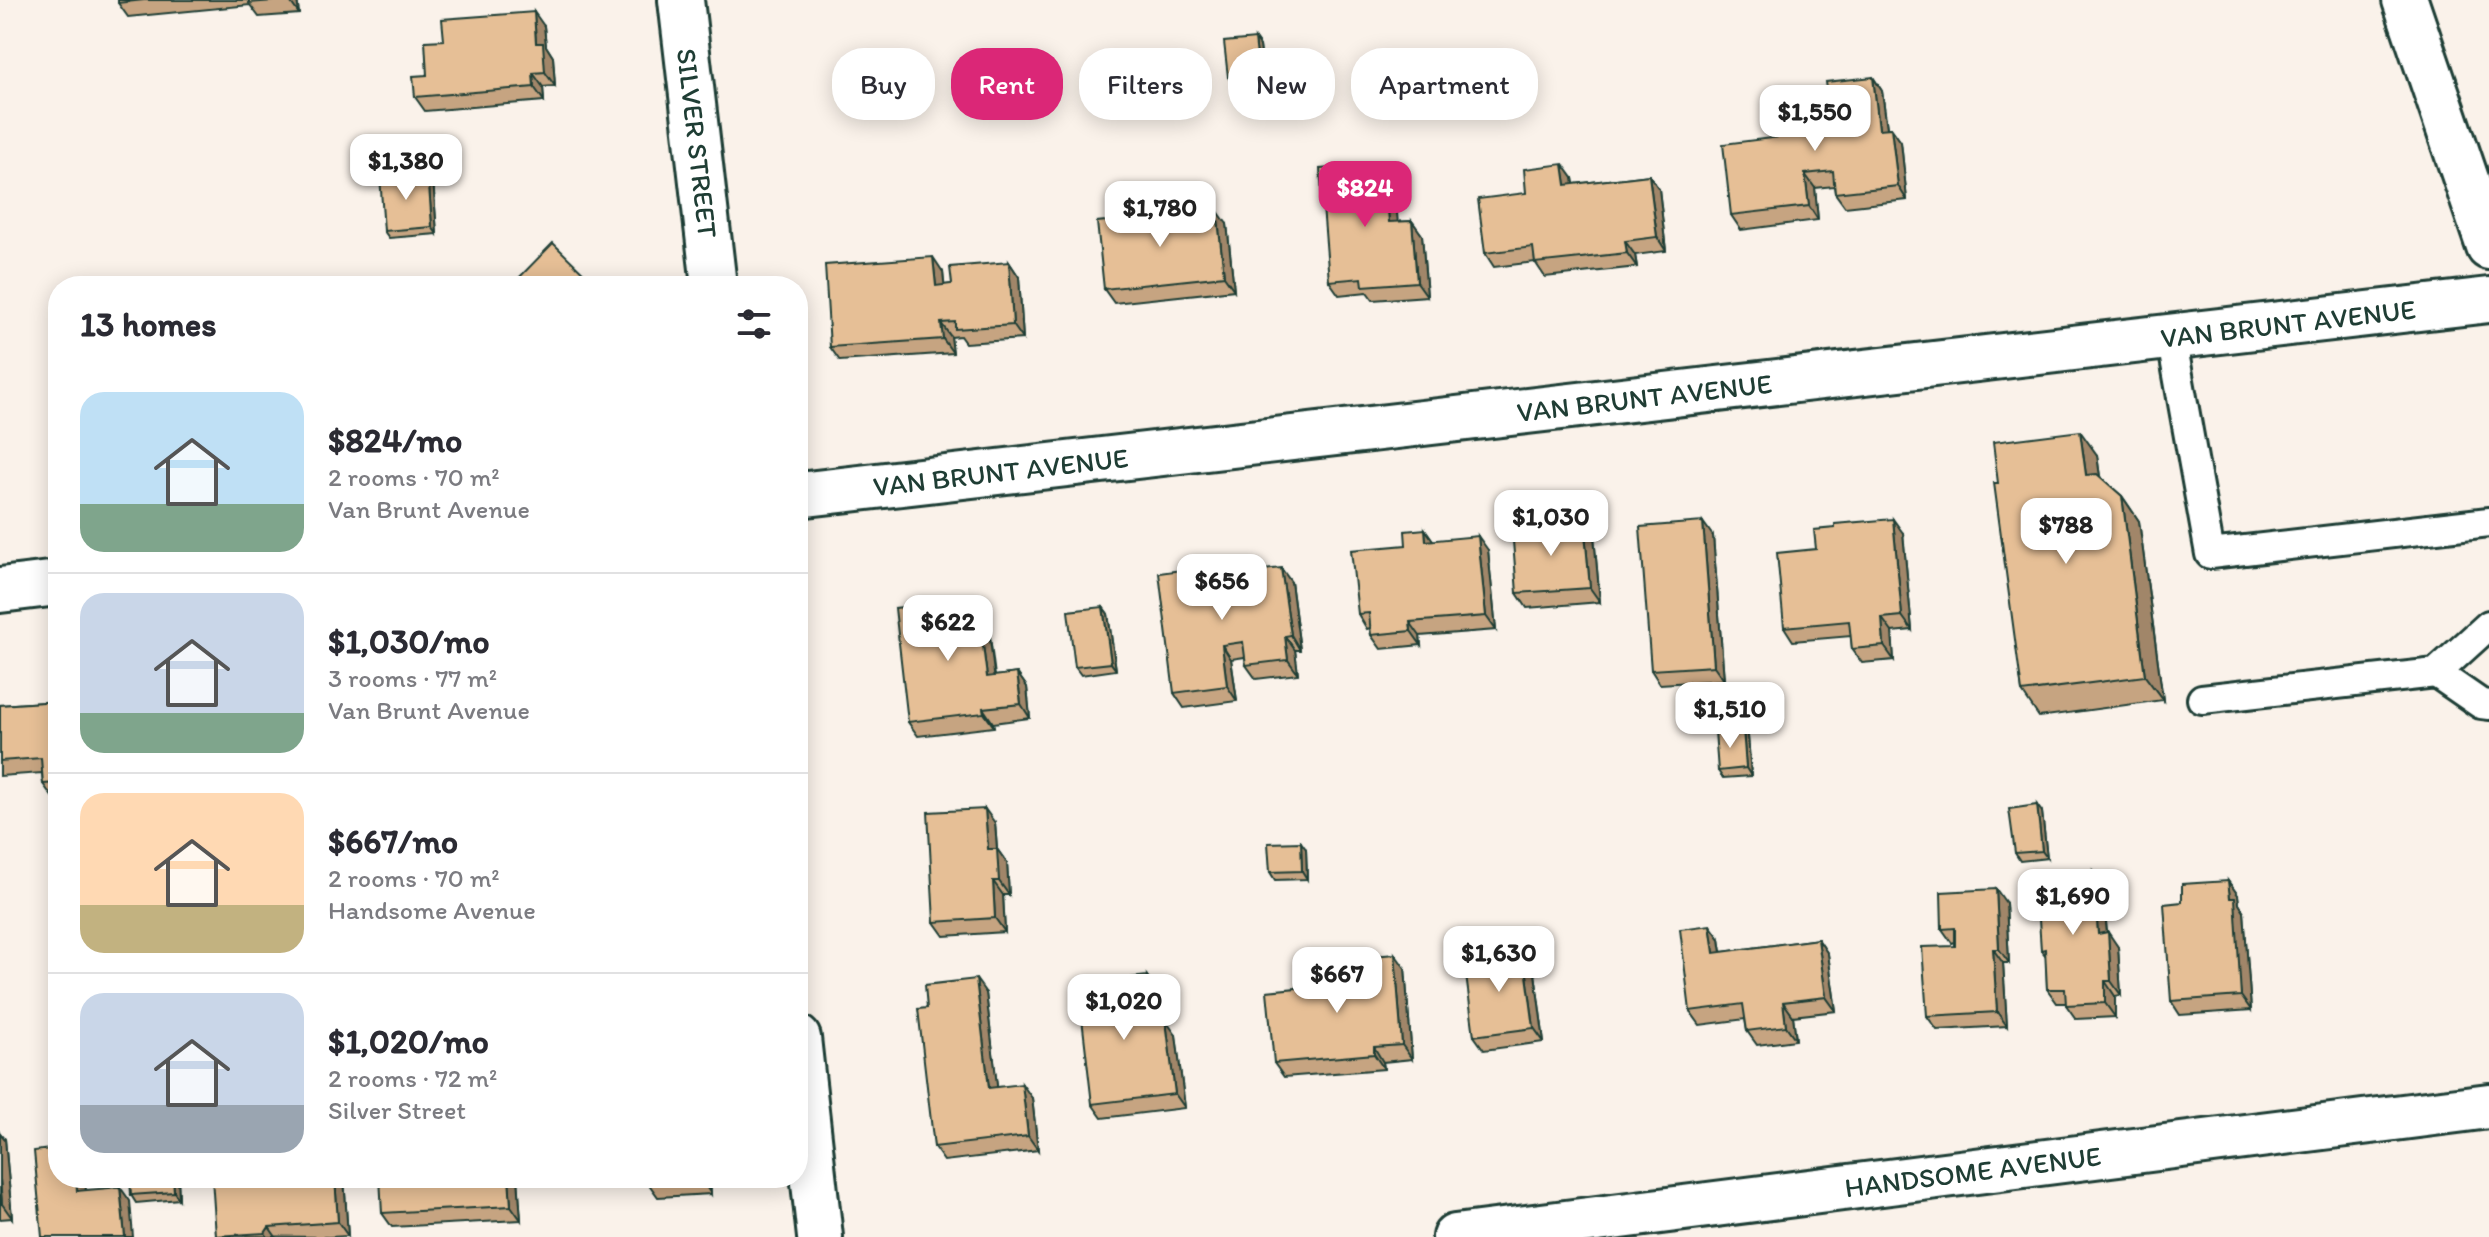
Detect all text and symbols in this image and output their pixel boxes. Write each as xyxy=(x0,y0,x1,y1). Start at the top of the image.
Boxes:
street label: SILVER STREET xyxy=(670,46,725,240)
chip: Buy xyxy=(832,48,935,120)
chip: Rent xyxy=(951,48,1063,120)
chip: Filters xyxy=(1079,48,1212,120)
chip: New xyxy=(1228,48,1335,120)
chip: Apartment xyxy=(1351,48,1538,120)
pin: $1,550 xyxy=(1750,85,1880,153)
text: $1,550 xyxy=(1778,95,1852,127)
pin: $1,380 xyxy=(341,134,471,202)
text: $1,380 xyxy=(368,144,444,176)
pin: $824 xyxy=(1318,161,1412,229)
text: $824 xyxy=(1337,171,1393,203)
pin: $1,780 xyxy=(1095,181,1225,249)
text: $1,780 xyxy=(1123,191,1197,223)
street label: VAN BRUNT AVENUE xyxy=(2159,292,2418,355)
icon: filters xyxy=(732,302,776,346)
text: 13 homes xyxy=(80,304,216,345)
street label: VAN BRUNT AVENUE xyxy=(1515,366,1774,429)
text: $824/mo xyxy=(328,420,462,461)
icon: home xyxy=(144,424,240,520)
street label: VAN BRUNT AVENUE xyxy=(871,440,1130,503)
text: 2 rooms · 70 m² xyxy=(328,461,500,493)
pin: $1,030 xyxy=(1486,490,1616,558)
text: Van Brunt Avenue xyxy=(328,493,530,525)
pin: $788 xyxy=(2019,498,2113,566)
text: $1,030 xyxy=(1512,500,1590,532)
text: $788 xyxy=(2039,508,2093,540)
pin: $656 xyxy=(1175,554,1269,622)
text: $656 xyxy=(1195,564,1249,596)
pin: $622 xyxy=(901,595,995,663)
text: $622 xyxy=(921,605,975,637)
text: $1,030/mo xyxy=(328,621,490,662)
icon: home xyxy=(144,625,240,721)
text: 3 rooms · 77 m² xyxy=(328,662,497,694)
pin: $1,510 xyxy=(1665,682,1795,750)
text: $1,510 xyxy=(1693,692,1767,724)
text: Van Brunt Avenue xyxy=(328,694,530,726)
text: $667/mo xyxy=(328,821,458,862)
icon: home xyxy=(144,825,240,921)
text: 2 rooms · 70 m² xyxy=(328,862,500,894)
pin: $1,690 xyxy=(2008,869,2138,937)
text: $1,690 xyxy=(2036,879,2110,911)
text: Handsome Avenue xyxy=(328,894,536,926)
pin: $1,630 xyxy=(1434,926,1564,994)
text: $1,630 xyxy=(1461,936,1537,968)
pin: $667 xyxy=(1290,947,1384,1015)
text: $667 xyxy=(1310,957,1364,989)
pin: $1,020 xyxy=(1059,974,1189,1042)
text: $1,020 xyxy=(1085,984,1163,1016)
text: $1,020/mo xyxy=(328,1021,489,1062)
icon: home xyxy=(144,1025,240,1121)
text: 2 rooms · 72 m² xyxy=(328,1062,497,1094)
text: Silver Street xyxy=(328,1094,466,1126)
street label: HANDSOME AVENUE xyxy=(1843,1138,2103,1204)

